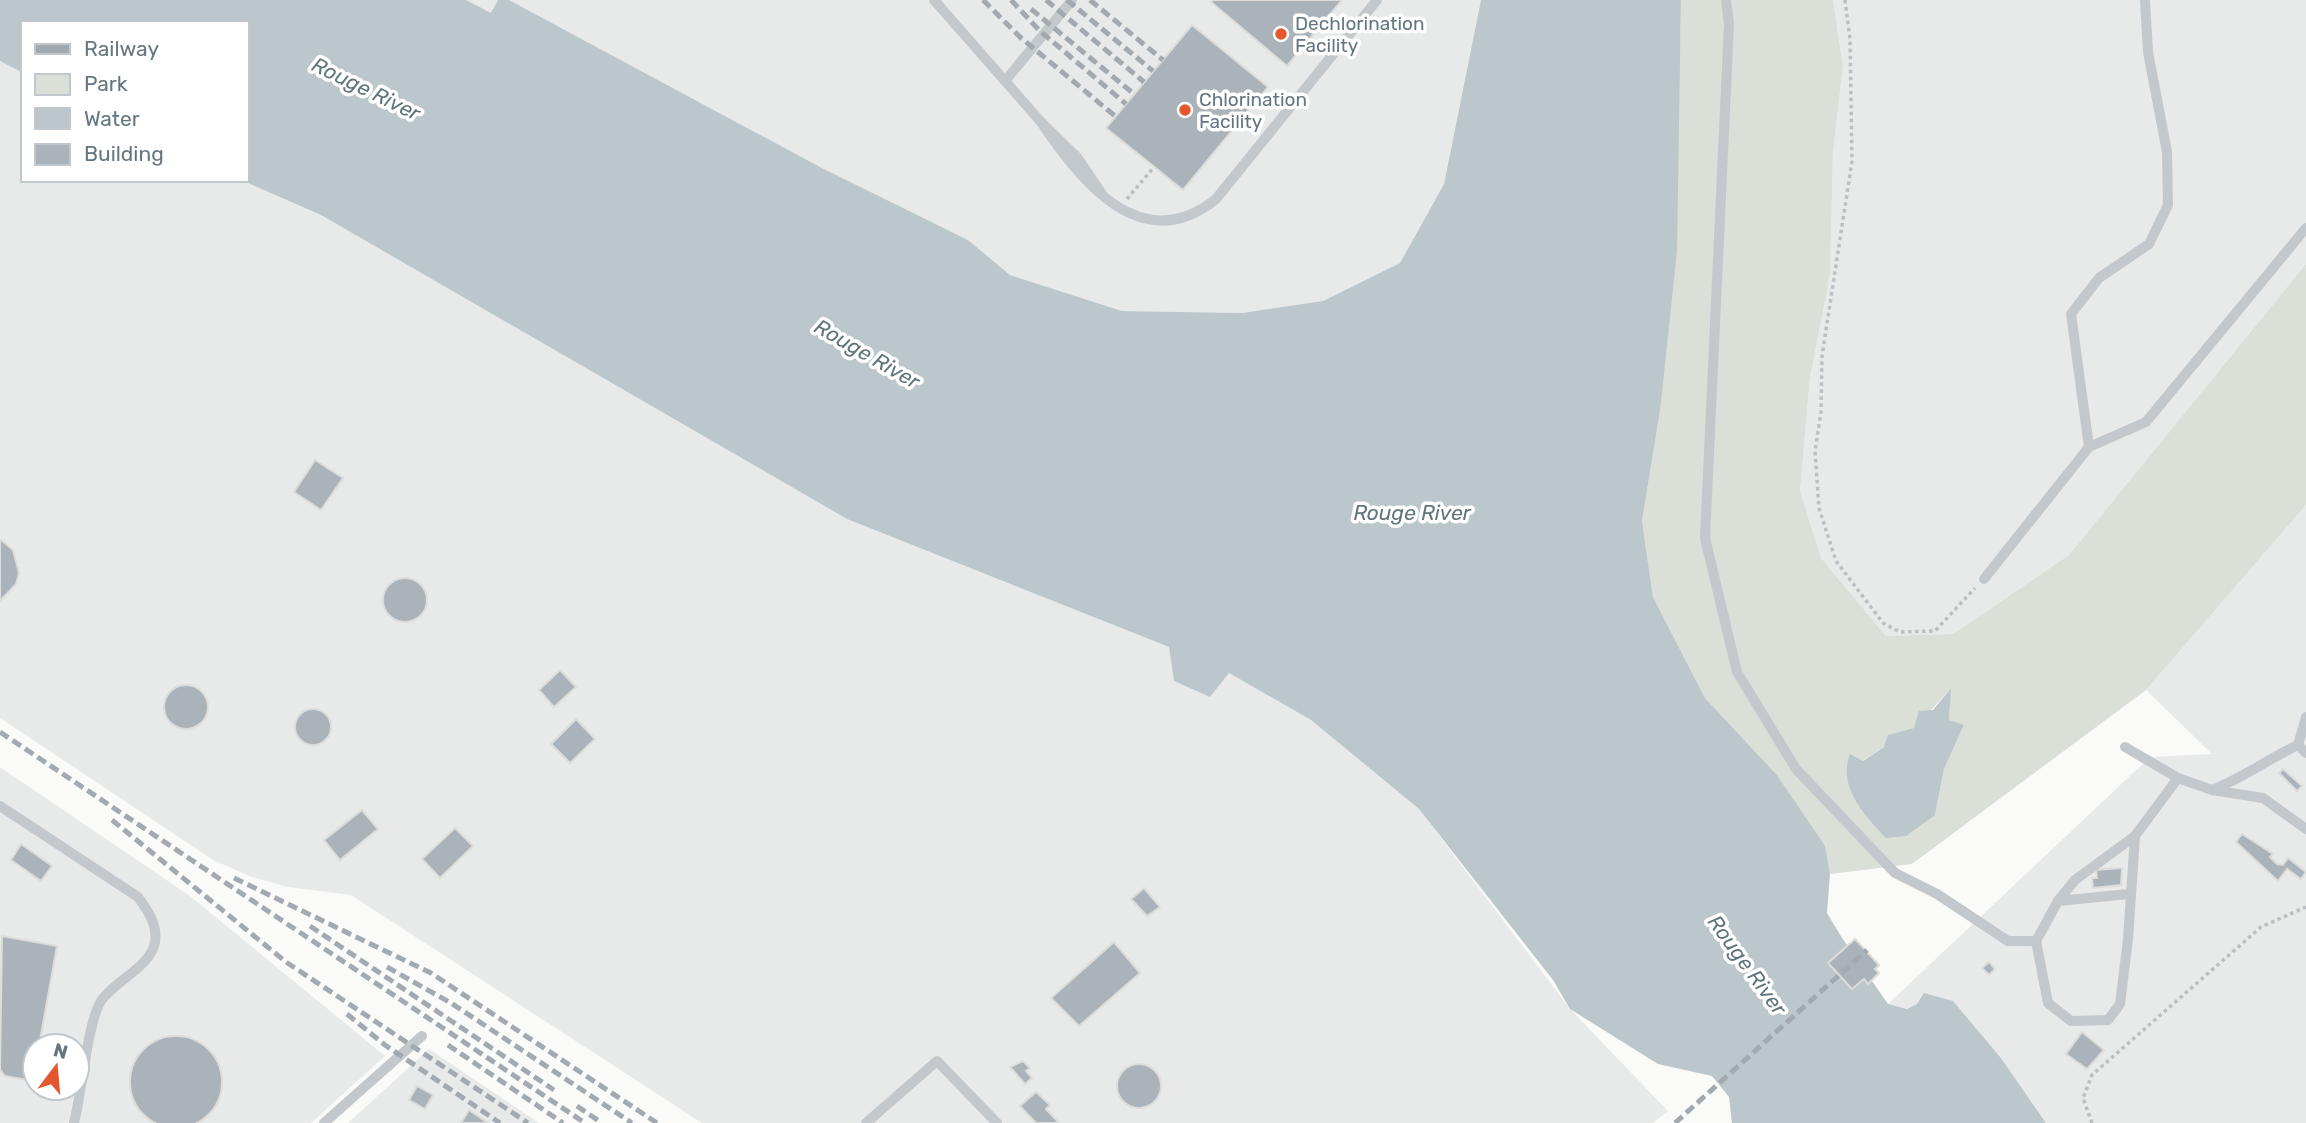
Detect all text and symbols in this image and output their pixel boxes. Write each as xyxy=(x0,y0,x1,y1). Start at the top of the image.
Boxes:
place label: Dechlorination Facility xyxy=(1295,12,1425,57)
legend xyxy=(21,21,248,182)
marker: Dechlorination Facility xyxy=(1273,26,1289,42)
text: Railway xyxy=(84,36,159,61)
water label: Rouge River xyxy=(308,52,425,126)
text: Park xyxy=(84,71,128,96)
place label: Chlorination Facility xyxy=(1199,88,1307,133)
marker: Chlorination Facility xyxy=(1177,102,1193,118)
text: Water xyxy=(84,106,140,131)
text: Building xyxy=(84,141,164,166)
water label: Rouge River xyxy=(810,313,925,394)
water label: Rouge River xyxy=(1353,500,1472,525)
water label: Rouge River xyxy=(1703,910,1793,1020)
north arrow xyxy=(21,1032,91,1102)
text: N xyxy=(51,1038,70,1064)

